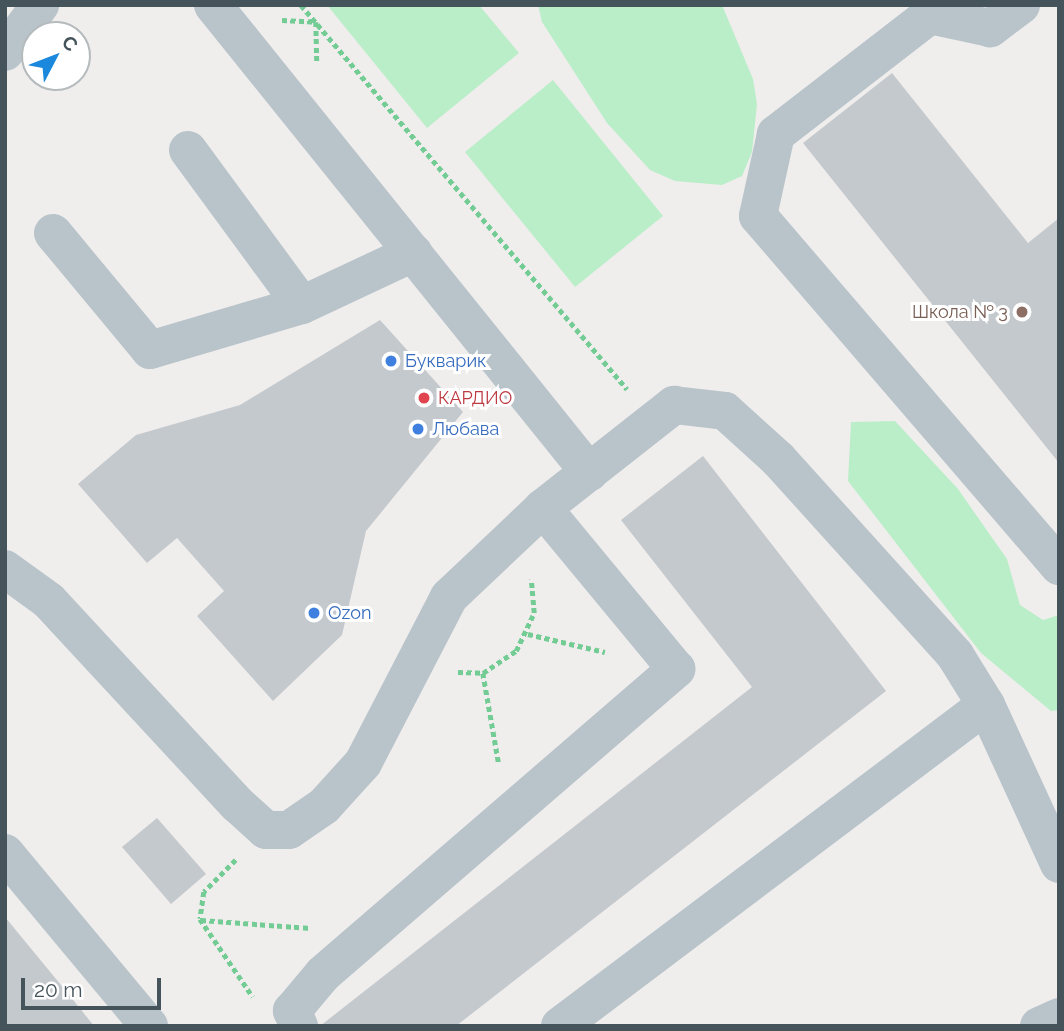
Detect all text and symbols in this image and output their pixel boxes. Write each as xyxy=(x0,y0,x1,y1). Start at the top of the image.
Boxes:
north arrow xyxy=(21,21,91,91)
text: С xyxy=(58,31,83,55)
place label: Школа № 3 xyxy=(912,301,1008,323)
marker: Школа № 3 xyxy=(1014,304,1030,320)
place label: Букварик xyxy=(405,350,486,372)
marker: Букварик xyxy=(383,353,399,369)
place label: КАРДИО xyxy=(438,387,512,409)
marker: КАРДИО xyxy=(416,390,432,406)
place label: Любава xyxy=(432,418,499,440)
marker: Любава xyxy=(410,421,426,437)
place label: Ozon xyxy=(328,602,371,624)
marker: Ozon xyxy=(306,605,322,621)
scale bar xyxy=(24,964,164,1008)
text: 20 m xyxy=(34,977,82,1002)

